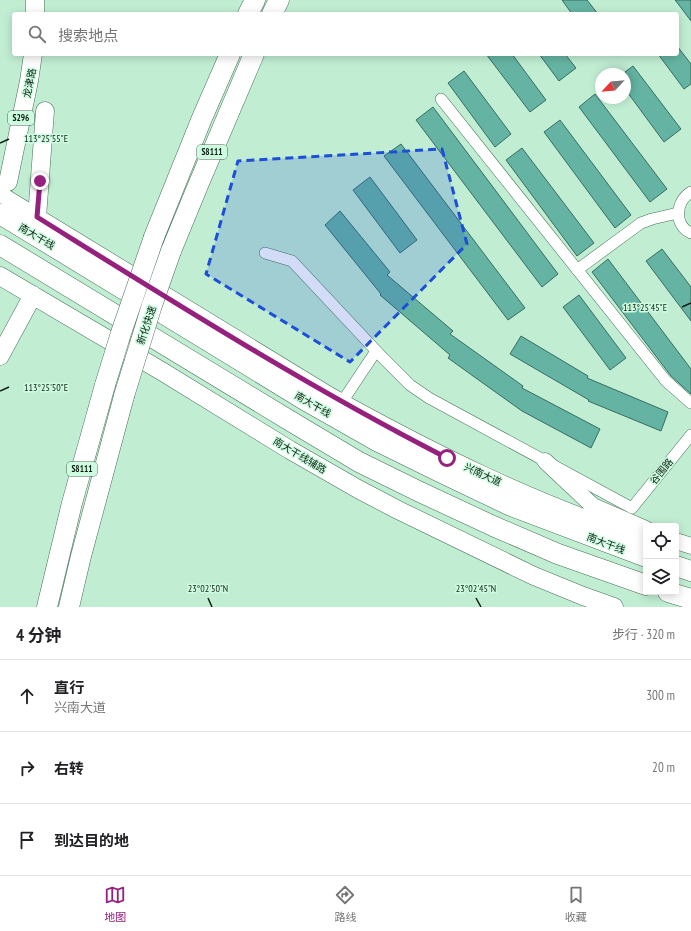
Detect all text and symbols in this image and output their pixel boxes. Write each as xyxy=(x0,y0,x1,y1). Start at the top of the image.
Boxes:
search box xyxy=(12,12,679,56)
icon: search xyxy=(26,23,48,45)
text: 搜索地点 xyxy=(58,26,118,45)
street label: 龙津路 xyxy=(20,67,39,99)
north arrow xyxy=(595,68,631,104)
road number: S296 xyxy=(8,111,34,125)
text: 113°25'55"E xyxy=(24,132,68,145)
road number: S8111 xyxy=(197,145,227,159)
route end xyxy=(31,172,49,190)
street label: 南大干线 xyxy=(16,221,57,252)
text: 113°25'45"E xyxy=(623,301,667,314)
street label: 新化快速 xyxy=(134,304,159,346)
text: 113°25'50"E xyxy=(24,381,68,394)
street label: 南大干线 xyxy=(292,389,333,420)
street label: 南大干线辅路 xyxy=(271,434,329,476)
route start xyxy=(438,449,456,467)
street label: 谷围路 xyxy=(647,456,676,487)
street label: 兴南大道 xyxy=(462,460,504,489)
road number: S8111 xyxy=(67,462,97,476)
map controls xyxy=(643,523,679,595)
button: locate xyxy=(643,523,679,559)
street label: 南大干线 xyxy=(585,530,627,557)
button: layers xyxy=(643,559,679,595)
text: 23°02'50"N xyxy=(188,582,228,595)
text: 23°02'45"N xyxy=(456,582,496,595)
text: 4 分钟 xyxy=(16,624,62,646)
text: 步行 · 320 m xyxy=(612,626,675,643)
text: 直行 xyxy=(54,678,84,697)
icon: ahead xyxy=(16,685,38,707)
text: 300 m xyxy=(646,687,675,704)
text: 兴南大道 xyxy=(54,699,106,716)
icon: right xyxy=(16,757,38,779)
text: 右转 xyxy=(54,759,84,778)
text: 20 m xyxy=(652,759,675,776)
icon: arrive xyxy=(16,829,38,851)
text: 到达目的地 xyxy=(54,831,129,850)
tab: 地图 xyxy=(104,884,126,924)
tab: 路线 xyxy=(334,884,356,924)
tab: 收藏 xyxy=(565,884,587,924)

